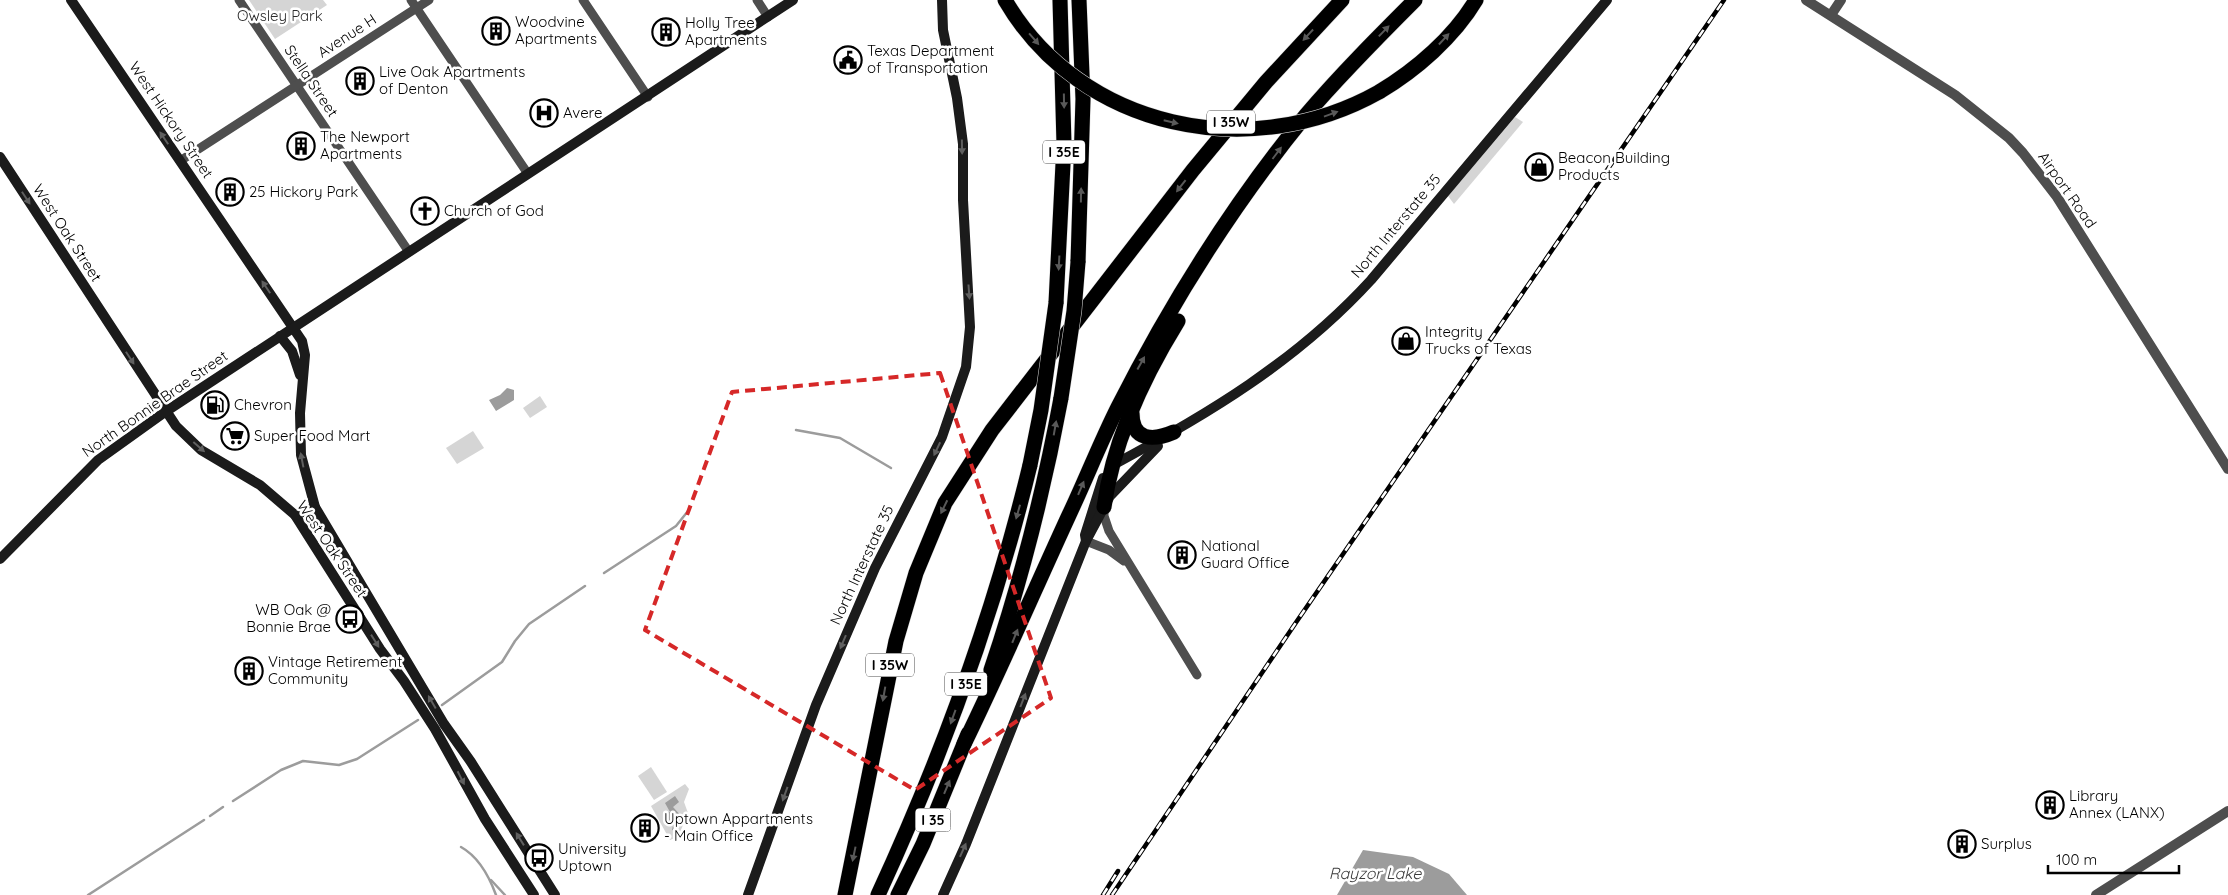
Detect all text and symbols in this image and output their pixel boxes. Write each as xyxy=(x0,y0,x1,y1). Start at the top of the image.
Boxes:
park label: Owsley Park xyxy=(237,6,323,25)
street label: Avenue H xyxy=(314,10,380,62)
place label: Woodvine Apartments xyxy=(515,12,597,48)
place label: Holly Tree Apartments xyxy=(685,13,767,49)
building icon: Woodvine Apartments xyxy=(481,16,511,46)
building icon: Holly Tree Apartments xyxy=(651,17,681,47)
one-way arrow xyxy=(1378,25,1390,37)
one-way arrow xyxy=(1302,28,1314,40)
one-way arrow xyxy=(1028,32,1039,45)
one-way arrow xyxy=(1438,34,1450,46)
street label: Stella Street xyxy=(280,41,342,120)
place label: Texas Department of Transportation xyxy=(867,41,994,77)
public building icon: Texas Department of Transportation xyxy=(833,45,863,75)
street label: West Hickory Street xyxy=(125,58,218,182)
place label: Live Oak Apartments of Denton xyxy=(379,62,525,98)
building icon: Live Oak Apartments of Denton xyxy=(345,66,375,96)
one-way arrow xyxy=(1060,93,1068,109)
hospital icon: Avere xyxy=(529,98,559,128)
place label: Avere xyxy=(563,103,603,122)
road number: I 35W xyxy=(1207,110,1255,134)
one-way arrow xyxy=(1323,110,1338,117)
one-way arrow xyxy=(1163,118,1178,126)
place label: The Newport Apartments xyxy=(320,127,410,163)
one-way arrow xyxy=(160,131,169,145)
building icon: The Newport Apartments xyxy=(286,131,316,161)
one-way arrow xyxy=(958,139,966,155)
road number: I 35E xyxy=(1043,140,1085,163)
one-way arrow xyxy=(1272,146,1282,160)
place label: Beacon Building Products xyxy=(1558,148,1670,184)
street label: Airport Road xyxy=(2034,148,2101,232)
shop icon: Beacon Building Products xyxy=(1524,152,1554,182)
street label: North Interstate 35 xyxy=(1347,170,1445,282)
building icon: 25 Hickory Park xyxy=(215,177,245,207)
one-way arrow xyxy=(1175,179,1186,192)
street label: West Oak Street xyxy=(29,180,106,285)
place label: 25 Hickory Park xyxy=(249,182,358,201)
one-way arrow xyxy=(1077,187,1085,203)
one-way arrow xyxy=(22,191,31,204)
church icon: Church of God xyxy=(410,196,440,226)
place label: Church of God xyxy=(444,201,544,220)
one-way arrow xyxy=(1054,256,1062,272)
one-way arrow xyxy=(261,280,271,293)
one-way arrow xyxy=(965,284,973,300)
place label: Integrity Trucks of Texas xyxy=(1425,322,1532,358)
shop icon: Integrity Trucks of Texas xyxy=(1391,326,1421,356)
street label: North Bonnie Brae Street xyxy=(78,346,231,461)
one-way arrow xyxy=(125,352,135,365)
one-way arrow xyxy=(1137,356,1145,371)
fuel station icon: Chevron xyxy=(200,390,230,420)
place label: Chevron xyxy=(234,395,292,414)
one-way arrow xyxy=(1052,420,1060,436)
supermarket icon: Super Food Mart xyxy=(220,421,250,451)
place label: Super Food Mart xyxy=(254,426,370,445)
one-way arrow xyxy=(192,441,204,453)
one-way arrow xyxy=(933,442,941,456)
one-way arrow xyxy=(298,452,306,468)
one-way arrow xyxy=(1077,481,1085,495)
street label: West Oak Street xyxy=(293,497,372,601)
one-way arrow xyxy=(940,499,948,514)
street label: North Interstate 35 xyxy=(825,502,898,628)
one-way arrow xyxy=(1014,504,1022,520)
place label: National Guard Office xyxy=(1201,536,1289,572)
building icon: National Guard Office xyxy=(1167,540,1197,570)
place label: WB Oak @ Bonnie Brae xyxy=(246,600,331,636)
bus stop icon: WB Oak @ Bonnie Brae xyxy=(335,604,365,634)
one-way arrow xyxy=(1011,629,1019,643)
one-way arrow xyxy=(370,634,379,647)
one-way arrow xyxy=(839,635,847,650)
place label: Vintage Retirement Community xyxy=(268,652,402,688)
road number: I 35W xyxy=(866,654,914,676)
building icon: Vintage Retirement Community xyxy=(234,656,264,686)
road number: I 35E xyxy=(945,672,987,696)
one-way arrow xyxy=(880,686,888,702)
one-way arrow xyxy=(1020,693,1028,707)
one-way arrow xyxy=(427,696,436,709)
one-way arrow xyxy=(949,710,957,725)
one-way arrow xyxy=(457,771,465,785)
one-way arrow xyxy=(943,780,951,794)
place label: Library Annex (LANX) xyxy=(2069,786,2165,822)
one-way arrow xyxy=(781,787,789,802)
building icon: Library Annex (LANX) xyxy=(2035,790,2065,820)
road number: I 35 xyxy=(916,808,950,832)
place label: Uptown Appartments - Main Office xyxy=(664,809,813,845)
building icon: Uptown Appartments - Main Office xyxy=(630,813,660,843)
building icon: Surplus xyxy=(1947,829,1977,859)
one-way arrow xyxy=(515,832,524,845)
place label: Surplus xyxy=(1981,834,2032,853)
place label: University Uptown xyxy=(558,839,627,875)
scale bar xyxy=(2048,842,2179,874)
bus stop icon: University Uptown xyxy=(524,843,554,873)
one-way arrow xyxy=(959,843,967,857)
one-way arrow xyxy=(850,846,858,861)
text: 100 m xyxy=(2056,850,2097,869)
water label: Rayzor Lake xyxy=(1329,863,1422,883)

